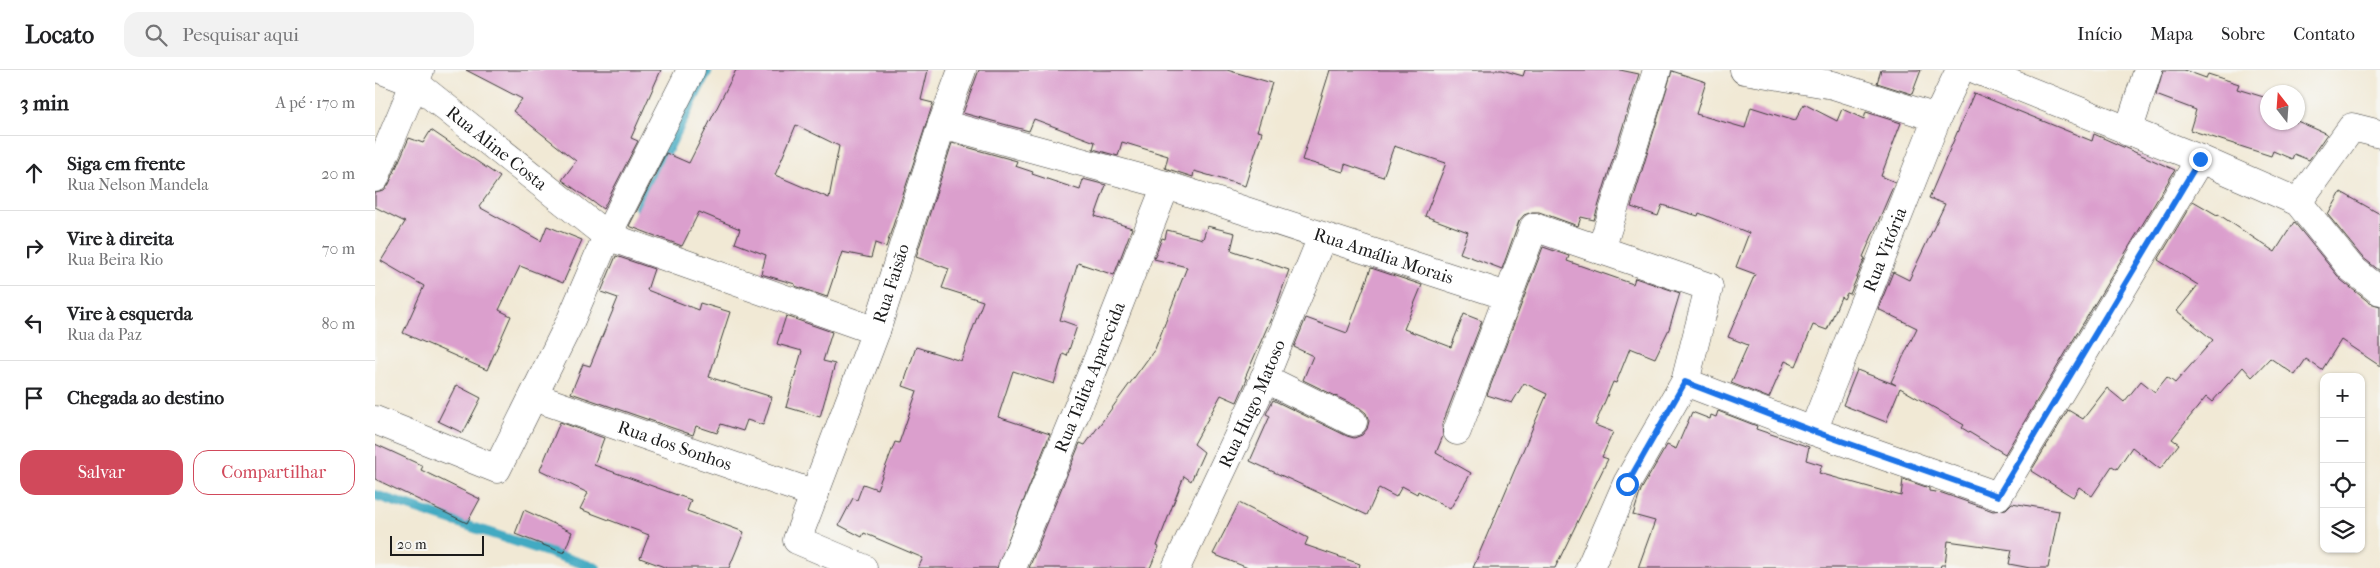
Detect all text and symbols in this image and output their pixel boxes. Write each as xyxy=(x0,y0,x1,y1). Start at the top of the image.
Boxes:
search box xyxy=(124,12,474,57)
text: Locato xyxy=(25,21,94,49)
icon: search xyxy=(142,21,170,49)
text: Pesquisar aqui xyxy=(182,24,299,46)
text: Início xyxy=(2077,24,2122,45)
text: Mapa xyxy=(2150,24,2193,45)
text: Sobre xyxy=(2221,24,2265,45)
text: Contato xyxy=(2293,24,2355,45)
north arrow xyxy=(2260,85,2305,130)
text: 3 min xyxy=(20,91,69,115)
text: A pé · 170 m xyxy=(276,93,355,112)
street label: Rua Aline Costa xyxy=(442,102,552,195)
route end xyxy=(2189,148,2212,171)
text: Siga em frente xyxy=(67,153,185,175)
icon: ahead xyxy=(20,159,48,187)
text: 20 m xyxy=(321,164,355,183)
text: Rua Nelson Mandela xyxy=(67,175,209,194)
street label: Rua Vitória xyxy=(1859,204,1911,295)
street label: Rua Amália Morais xyxy=(1311,223,1457,288)
text: Vire à direita xyxy=(67,228,174,250)
icon: right xyxy=(20,234,48,262)
text: 70 m xyxy=(322,239,355,258)
street label: Rua Faisão xyxy=(869,241,914,326)
text: Rua Beira Rio xyxy=(67,250,163,269)
street label: Rua Talita Aparecida xyxy=(1050,298,1130,456)
text: Vire à esquerda xyxy=(67,303,193,325)
icon: left xyxy=(20,309,48,337)
text: 80 m xyxy=(321,314,355,333)
text: Rua da Paz xyxy=(67,325,142,344)
street label: Rua Hugo Matoso xyxy=(1214,337,1290,471)
map controls xyxy=(2320,373,2365,553)
button: + xyxy=(2320,373,2365,418)
icon: arrive xyxy=(20,384,48,412)
text: Chegada ao destino xyxy=(67,387,224,409)
street label: Rua dos Sonhos xyxy=(615,416,735,475)
button: − xyxy=(2320,418,2365,463)
button: Salvar xyxy=(20,450,183,495)
button: Compartilhar xyxy=(193,450,355,495)
button: locate xyxy=(2320,463,2365,508)
route start xyxy=(1616,473,1639,496)
button: layers xyxy=(2320,508,2365,553)
scale bar xyxy=(390,533,484,556)
text: 20 m xyxy=(397,536,427,553)

